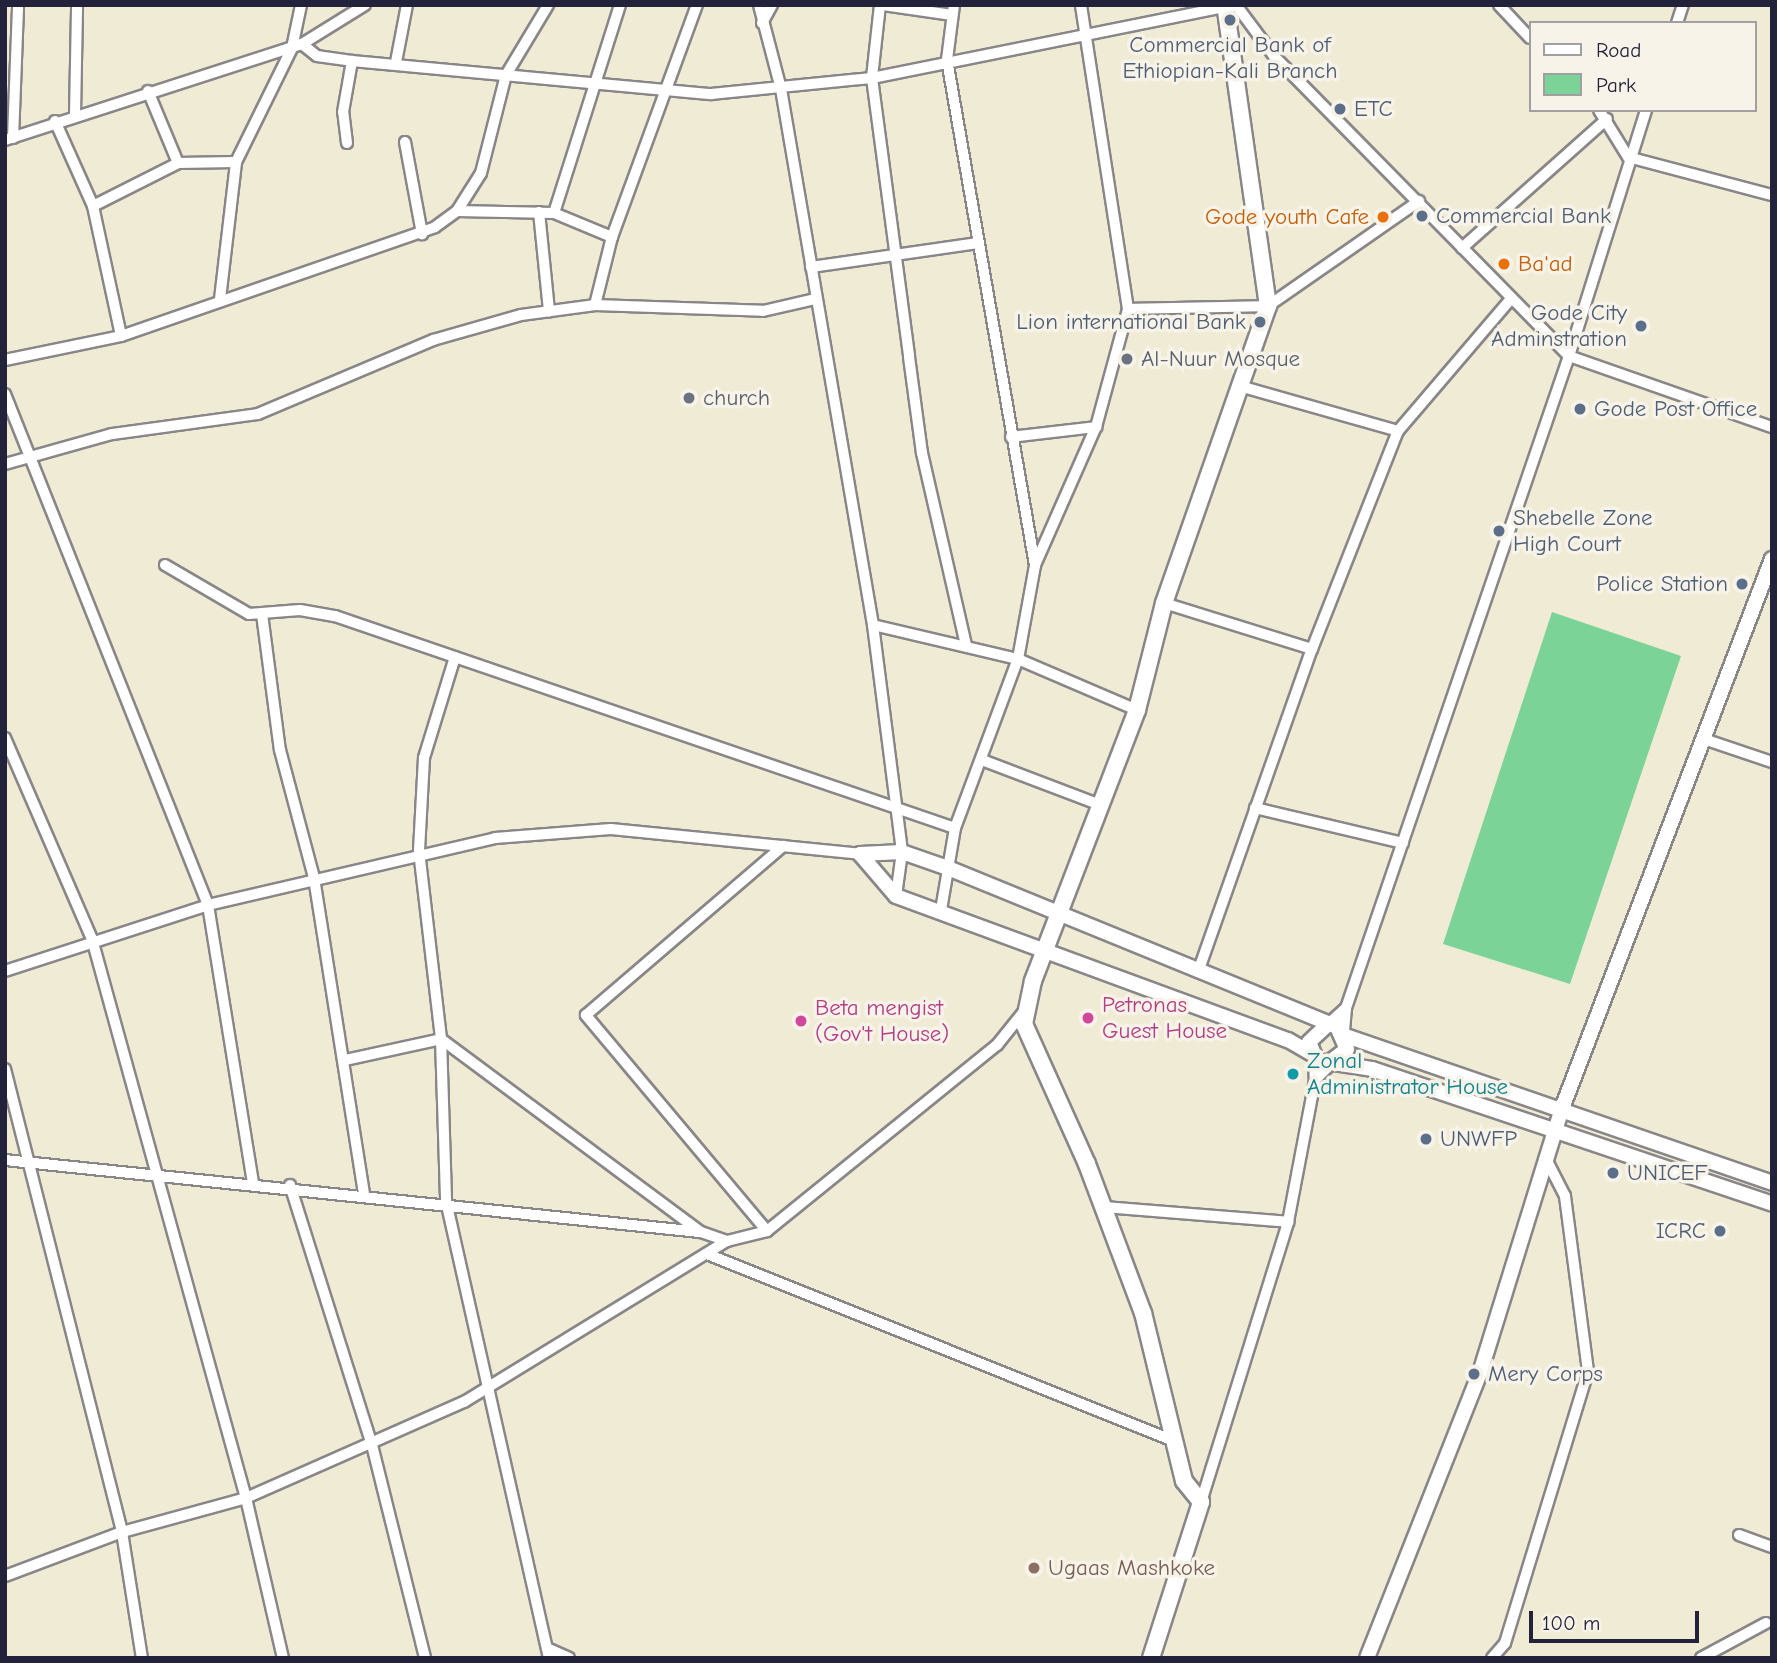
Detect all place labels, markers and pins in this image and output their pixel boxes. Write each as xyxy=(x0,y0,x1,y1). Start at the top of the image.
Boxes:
marker: Commercial Bank of Ethiopian-Kali Branch xyxy=(1222,12,1238,28)
place label: Commercial Bank of Ethiopian-Kali Branch xyxy=(1122,31,1338,85)
place label: ETC xyxy=(1354,95,1393,123)
marker: ETC xyxy=(1332,101,1348,117)
place label: Commercial Bank xyxy=(1436,202,1611,230)
place label: Gode youth Cafe xyxy=(1205,203,1369,231)
marker: Commercial Bank xyxy=(1414,208,1430,224)
marker: Gode youth Cafe xyxy=(1375,209,1391,225)
place label: Ba'ad xyxy=(1518,250,1573,278)
marker: Ba'ad xyxy=(1496,256,1512,272)
place label: Gode City Adminstration xyxy=(1491,299,1627,353)
place label: Lion international Bank xyxy=(1016,308,1246,336)
marker: Lion international Bank xyxy=(1252,314,1268,330)
marker: Gode City Adminstration xyxy=(1633,318,1649,334)
place label: Al-Nuur Mosque xyxy=(1141,345,1300,373)
marker: Al-Nuur Mosque xyxy=(1119,351,1135,367)
place label: church xyxy=(703,384,770,412)
marker: church xyxy=(681,390,697,406)
place label: Gode Post Office xyxy=(1594,395,1757,423)
marker: Gode Post Office xyxy=(1572,401,1588,417)
place label: Shebelle Zone High Court xyxy=(1513,504,1652,558)
marker: Shebelle Zone High Court xyxy=(1491,523,1507,539)
place label: Police Station xyxy=(1596,570,1728,598)
marker: Police Station xyxy=(1734,576,1750,592)
place label: Petronas Guest House xyxy=(1102,991,1227,1045)
place label: Beta mengist (Gov't House) xyxy=(815,994,949,1048)
marker: Petronas Guest House xyxy=(1080,1010,1096,1026)
marker: Beta mengist (Gov't House) xyxy=(793,1013,809,1029)
place label: Zonal Administrator House xyxy=(1307,1047,1508,1101)
marker: Zonal Administrator House xyxy=(1285,1066,1301,1082)
place label: UNWFP xyxy=(1440,1125,1517,1153)
marker: UNWFP xyxy=(1418,1131,1434,1147)
place label: UNICEF xyxy=(1627,1159,1708,1187)
marker: UNICEF xyxy=(1605,1165,1621,1181)
place label: ICRC xyxy=(1656,1217,1706,1245)
marker: ICRC xyxy=(1712,1223,1728,1239)
place label: Mery Corps xyxy=(1488,1360,1603,1388)
marker: Mery Corps xyxy=(1466,1366,1482,1382)
place label: Ugaas Mashkoke xyxy=(1048,1554,1215,1582)
marker: Ugaas Mashkoke xyxy=(1026,1560,1042,1576)

